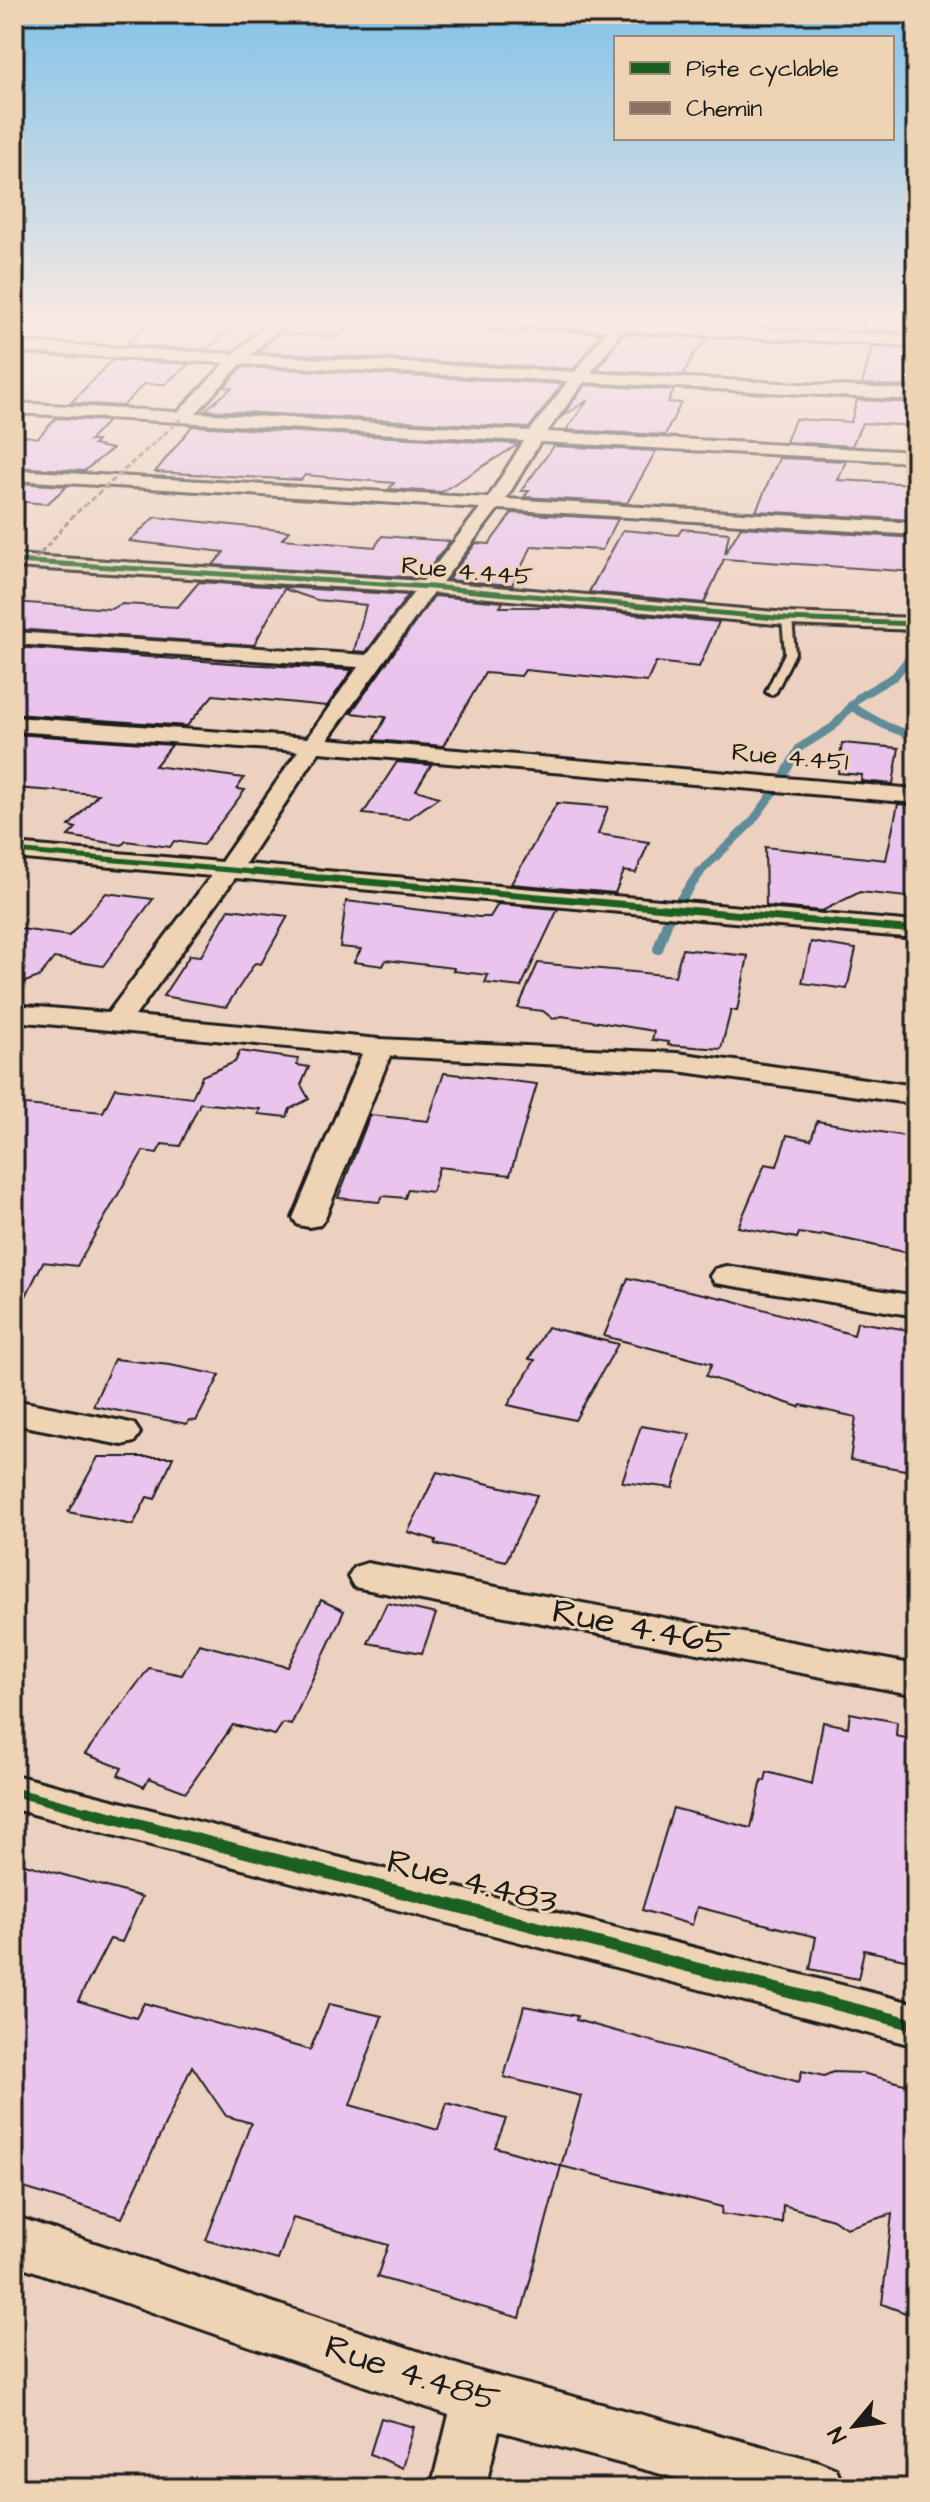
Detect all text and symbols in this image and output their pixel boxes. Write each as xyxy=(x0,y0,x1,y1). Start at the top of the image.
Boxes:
legend xyxy=(614,36,894,140)
text: Piste cyclable xyxy=(686,52,839,87)
text: Chemin xyxy=(686,92,762,126)
street label: Rue 4.445 xyxy=(400,547,534,595)
street label: Rue 4.451 xyxy=(730,734,850,780)
street label: Rue 4.465 xyxy=(548,1586,734,1670)
street label: Rue 4.483 xyxy=(382,1836,562,1928)
street label: Rue 4.485 xyxy=(318,2322,506,2426)
north arrow xyxy=(814,2386,894,2466)
text: N xyxy=(821,2421,855,2449)

